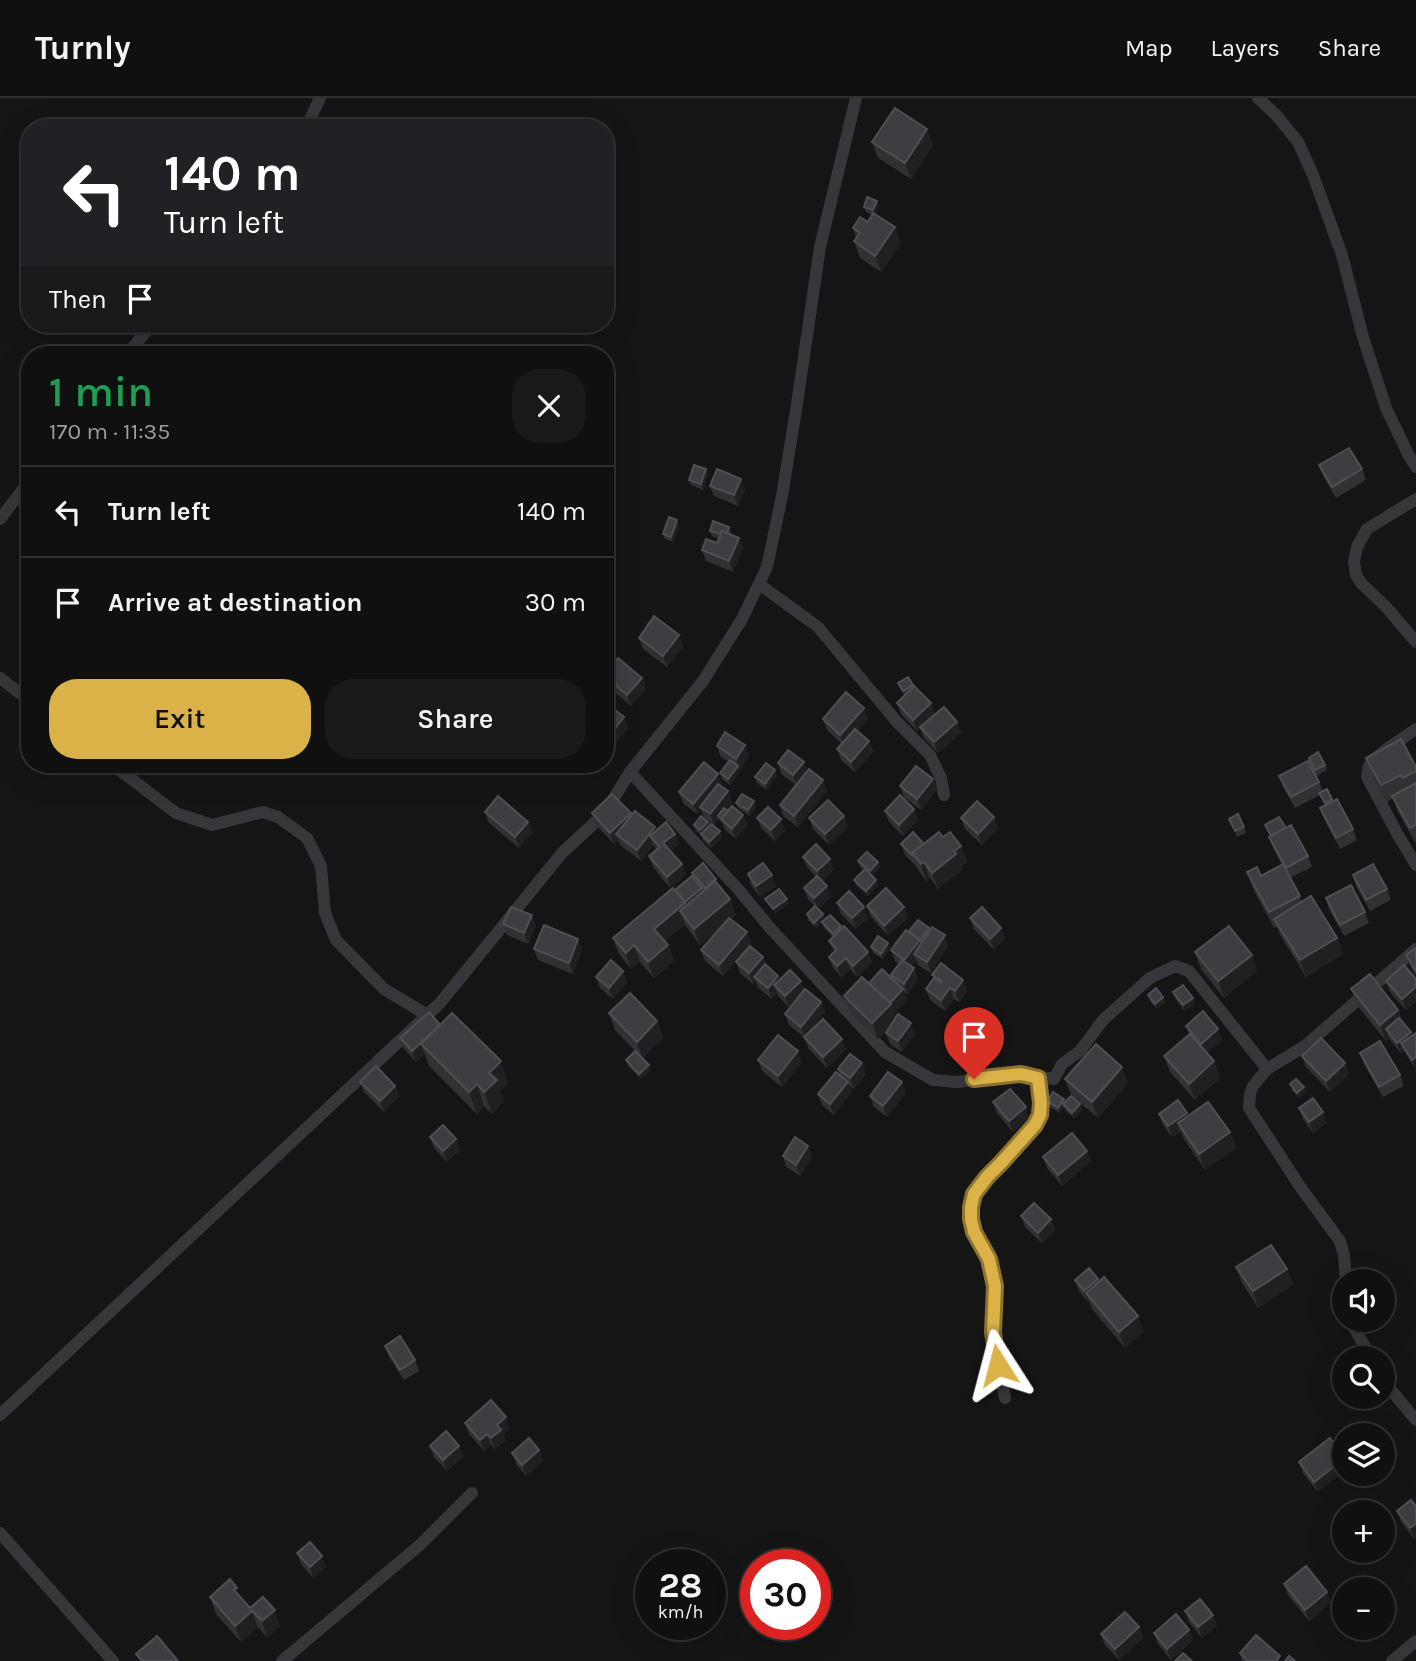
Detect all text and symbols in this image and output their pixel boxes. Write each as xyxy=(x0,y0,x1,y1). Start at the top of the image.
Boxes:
text: Turnly xyxy=(35,29,131,67)
text: Map xyxy=(1125,34,1173,62)
text: Layers xyxy=(1211,34,1280,62)
text: Share xyxy=(1318,34,1381,62)
text: 140 m xyxy=(164,145,301,202)
icon: left xyxy=(49,147,140,238)
text: Turn left xyxy=(164,204,284,241)
icon: arrive xyxy=(121,280,159,318)
text: Then xyxy=(49,284,107,315)
text: 1 min xyxy=(49,367,153,417)
button: close xyxy=(512,369,586,443)
text: 170 m · 11:35 xyxy=(49,418,170,445)
icon: left xyxy=(49,493,87,531)
text: Turn left xyxy=(108,496,210,527)
text: 140 m xyxy=(517,496,586,527)
icon: arrive xyxy=(49,584,87,622)
text: Arrive at destination xyxy=(108,587,362,618)
text: 30 m xyxy=(525,587,586,618)
button: Exit xyxy=(49,679,311,759)
button: Share xyxy=(325,679,586,759)
pin xyxy=(944,1007,1004,1079)
icon: arrive xyxy=(955,1018,993,1056)
map controls xyxy=(1332,1269,1395,1640)
button: sound xyxy=(1332,1269,1395,1332)
position arrow xyxy=(961,1328,1035,1402)
button: search xyxy=(1332,1346,1395,1409)
button: layers xyxy=(1332,1423,1395,1486)
button: + xyxy=(1332,1500,1395,1563)
speed limit sign: 30 xyxy=(740,1549,831,1640)
text: 28 xyxy=(659,1565,702,1606)
button: − xyxy=(1332,1577,1395,1640)
text: km/h xyxy=(658,1601,703,1623)

